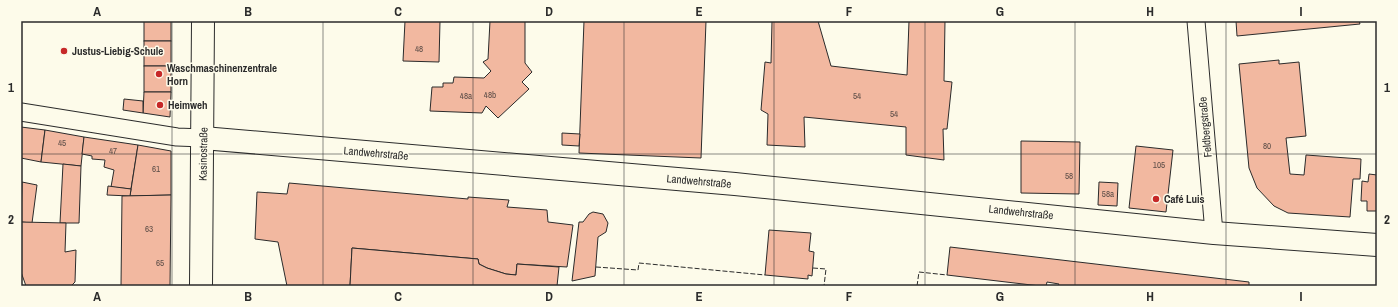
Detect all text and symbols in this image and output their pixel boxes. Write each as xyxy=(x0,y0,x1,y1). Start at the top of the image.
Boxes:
text: A xyxy=(93,3,101,20)
text: B xyxy=(244,3,252,20)
text: C xyxy=(394,3,402,20)
text: D xyxy=(545,3,553,20)
text: E xyxy=(695,3,703,20)
text: F xyxy=(846,3,853,20)
text: G xyxy=(996,3,1004,20)
text: H xyxy=(1146,3,1154,20)
text: I xyxy=(1300,3,1303,20)
house number: 48 xyxy=(415,43,423,55)
place label: Justus-Liebig-Schule xyxy=(72,44,163,58)
marker: Justus-Liebig-Schule xyxy=(59,46,69,56)
place label: Waschmaschinenzentrale Horn xyxy=(167,61,277,88)
marker: Waschmaschinenzentrale Horn xyxy=(154,69,164,79)
text: 1 xyxy=(8,79,14,96)
text: 1 xyxy=(1384,79,1390,96)
house number: 48b xyxy=(484,89,496,101)
house number: 48a xyxy=(460,90,472,102)
house number: 54 xyxy=(853,90,861,102)
street label: Feldbergstraße xyxy=(1195,96,1215,158)
place label: Heimweh xyxy=(168,98,208,112)
marker: Heimweh xyxy=(155,100,165,110)
house number: 54 xyxy=(890,108,898,120)
street label: Kasinostraße xyxy=(196,127,210,181)
house number: 45 xyxy=(58,137,66,149)
house number: 80 xyxy=(1263,140,1271,152)
street label: Landwehrstraße xyxy=(343,143,409,163)
house number: 47 xyxy=(109,145,117,157)
house number: 105 xyxy=(1153,159,1165,171)
house number: 61 xyxy=(152,163,160,175)
house number: 58 xyxy=(1065,170,1073,182)
street label: Landwehrstraße xyxy=(666,171,732,191)
house number: 58a xyxy=(1102,188,1114,200)
place label: Café Luis xyxy=(1164,192,1205,206)
marker: Café Luis xyxy=(1151,194,1161,204)
street label: Landwehrstraße xyxy=(988,202,1054,222)
text: 2 xyxy=(8,211,14,228)
text: 2 xyxy=(1384,211,1390,228)
house number: 63 xyxy=(145,223,153,235)
house number: 65 xyxy=(156,257,164,269)
text: A xyxy=(93,288,101,305)
text: B xyxy=(244,288,252,305)
text: C xyxy=(394,288,402,305)
text: D xyxy=(545,288,553,305)
text: E xyxy=(695,288,703,305)
text: F xyxy=(846,288,853,305)
text: G xyxy=(996,288,1004,305)
text: H xyxy=(1146,288,1154,305)
text: I xyxy=(1300,288,1303,305)

